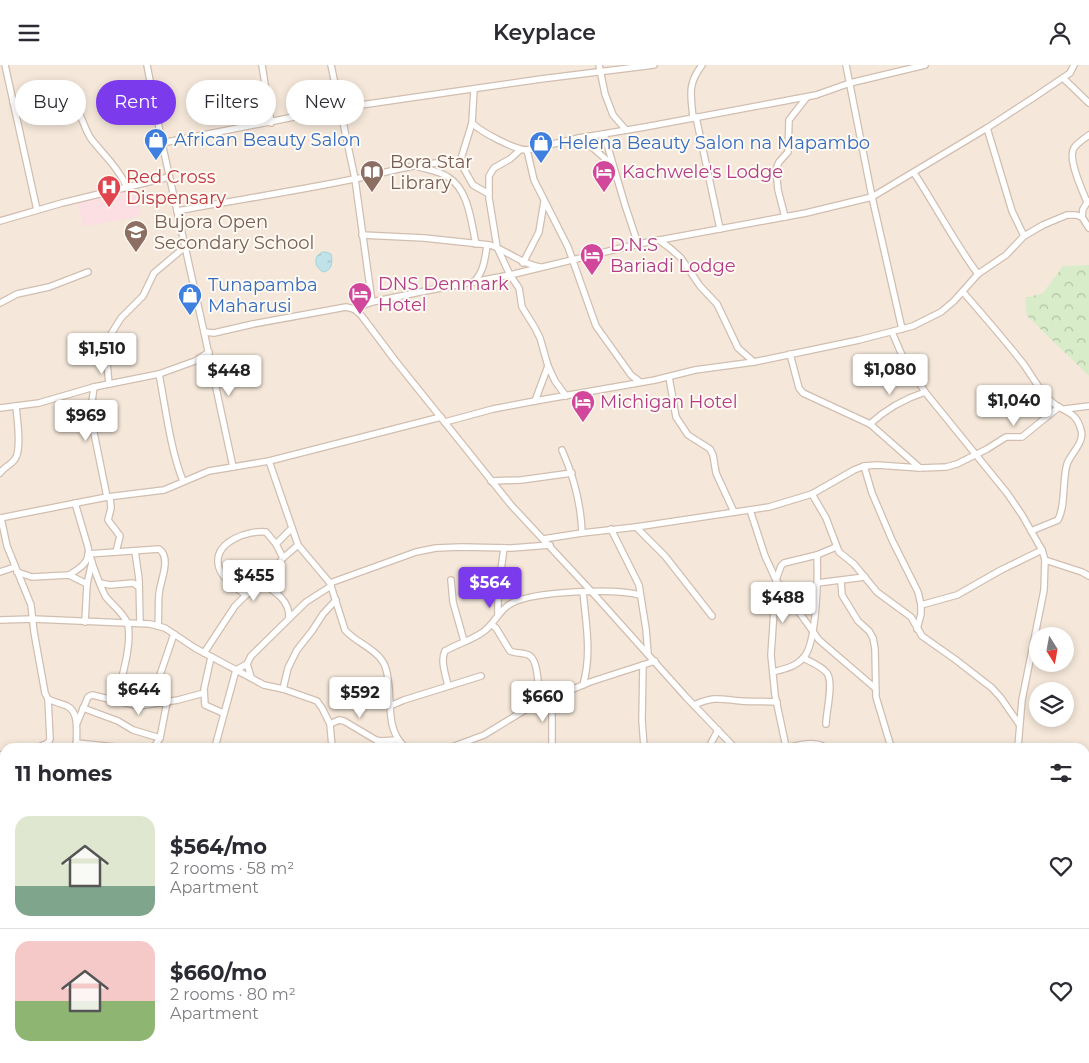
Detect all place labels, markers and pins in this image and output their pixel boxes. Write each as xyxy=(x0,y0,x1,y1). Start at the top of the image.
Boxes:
shop icon: African Beauty Salon xyxy=(143,127,169,161)
place label: African Beauty Salon xyxy=(174,129,361,151)
shop icon: Helena Beauty Salon na Mapambo xyxy=(528,130,554,164)
place label: Helena Beauty Salon na Mapambo xyxy=(558,132,870,154)
place label: Bora Star Library xyxy=(390,151,473,194)
library icon: Bora Star Library xyxy=(359,159,385,193)
hotel icon: Kachwele's Lodge xyxy=(591,159,617,193)
place label: Kachwele's Lodge xyxy=(622,161,783,183)
place label: Red Cross Dispensary xyxy=(126,166,226,209)
hospital icon: Red Cross Dispensary xyxy=(96,174,122,208)
place label: Bujora Open Secondary School xyxy=(154,211,314,254)
school or university icon: Bujora Open Secondary School xyxy=(123,219,149,253)
place label: D.N.S Bariadi Lodge xyxy=(610,234,736,277)
hotel icon: D.N.S Bariadi Lodge xyxy=(579,242,605,276)
place label: DNS Denmark Hotel xyxy=(378,273,509,316)
place label: Tunapamba Maharusi xyxy=(208,274,318,317)
hotel icon: DNS Denmark Hotel xyxy=(347,281,373,315)
shop icon: Tunapamba Maharusi xyxy=(177,282,203,316)
pin: $1,510 xyxy=(61,333,143,375)
pin: $1,080 xyxy=(849,353,931,396)
pin: $448 xyxy=(199,355,259,397)
pin: $1,040 xyxy=(973,385,1055,427)
hotel icon: Michigan Hotel xyxy=(570,389,596,423)
place label: Michigan Hotel xyxy=(600,391,737,413)
pin: $969 xyxy=(56,399,116,442)
pin: $455 xyxy=(224,559,284,602)
pin: $564 xyxy=(460,567,520,609)
pin: $488 xyxy=(753,581,813,624)
pin: $644 xyxy=(109,673,169,716)
pin: $592 xyxy=(330,677,390,719)
pin: $660 xyxy=(513,681,573,723)

